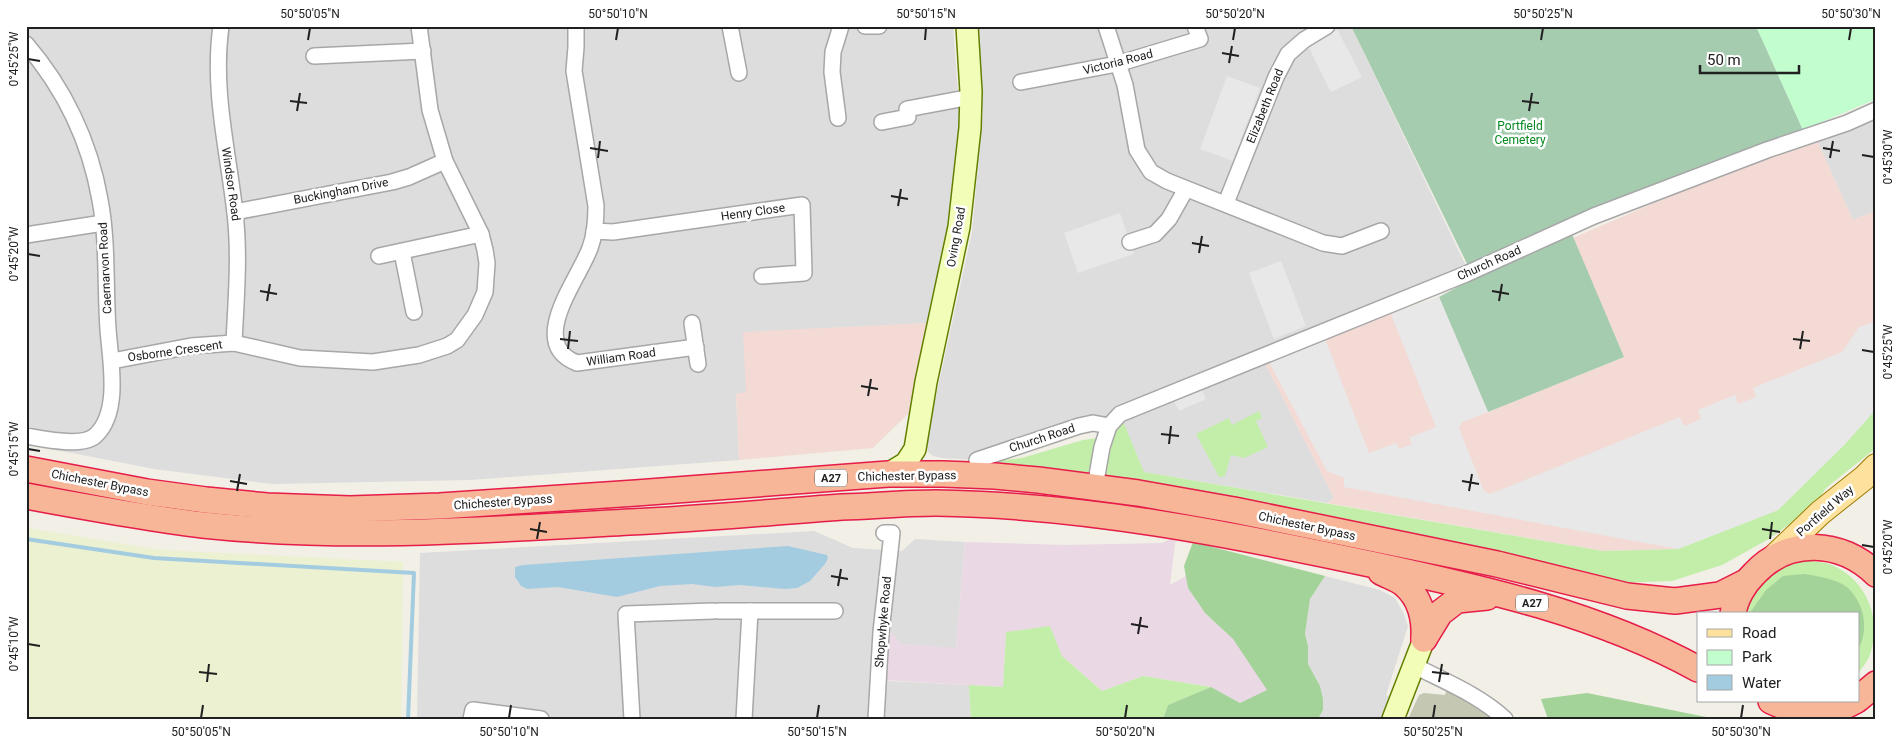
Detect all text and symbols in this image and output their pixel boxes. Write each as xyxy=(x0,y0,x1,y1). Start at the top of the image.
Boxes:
text: 50°50'05"N xyxy=(280,7,340,21)
text: 50°50'10"N xyxy=(588,7,648,21)
text: 50°50'15"N xyxy=(896,7,956,21)
text: 50°50'20"N xyxy=(1205,7,1265,21)
text: 50°50'25"N xyxy=(1513,7,1573,21)
text: 50°50'30"N xyxy=(1821,7,1881,21)
text: 0°45'25"W xyxy=(7,31,21,86)
scale bar xyxy=(1700,42,1798,74)
street label: Victoria Road xyxy=(1082,47,1154,77)
text: 50 m xyxy=(1707,51,1741,69)
street label: Elizabeth Road xyxy=(1244,67,1286,145)
park label: Portfield Cemetery xyxy=(1494,119,1546,147)
text: 0°45'30"W xyxy=(1881,129,1895,184)
street label: Windsor Road xyxy=(219,146,243,222)
street label: Buckingham Drive xyxy=(292,175,390,207)
street label: Henry Close xyxy=(720,201,786,223)
street label: Oving Road xyxy=(944,206,968,268)
street label: Caernarvon Road xyxy=(96,222,114,314)
text: 0°45'20"W xyxy=(7,226,21,281)
street label: Church Road xyxy=(1455,243,1523,283)
text: 0°45'25"W xyxy=(1881,324,1895,379)
street label: Osborne Crescent xyxy=(127,337,223,365)
street label: William Road xyxy=(585,345,657,369)
text: 0°45'15"W xyxy=(7,421,21,476)
street label: Church Road xyxy=(1007,421,1077,455)
street label: Chichester Bypass xyxy=(50,467,150,499)
street label: Chichester Bypass xyxy=(857,468,957,484)
road number: A27 xyxy=(815,469,847,486)
street label: Portfield Way xyxy=(1794,482,1857,540)
street label: Chichester Bypass xyxy=(453,492,553,512)
street label: Chichester Bypass xyxy=(1257,509,1357,543)
text: 0°45'20"W xyxy=(1881,519,1895,574)
street label: Shopwhyke Road xyxy=(872,576,894,668)
road number: A27 xyxy=(1516,594,1548,612)
legend xyxy=(1697,612,1860,702)
text: 0°45'10"W xyxy=(7,616,21,671)
text: Road xyxy=(1742,624,1776,642)
text: Park xyxy=(1742,648,1773,666)
text: Water xyxy=(1742,674,1781,692)
text: 50°50'05"N xyxy=(171,725,231,739)
text: 50°50'10"N xyxy=(479,725,539,739)
text: 50°50'15"N xyxy=(787,725,847,739)
text: 50°50'20"N xyxy=(1095,725,1155,739)
text: 50°50'25"N xyxy=(1403,725,1463,739)
text: 50°50'30"N xyxy=(1711,725,1771,739)

